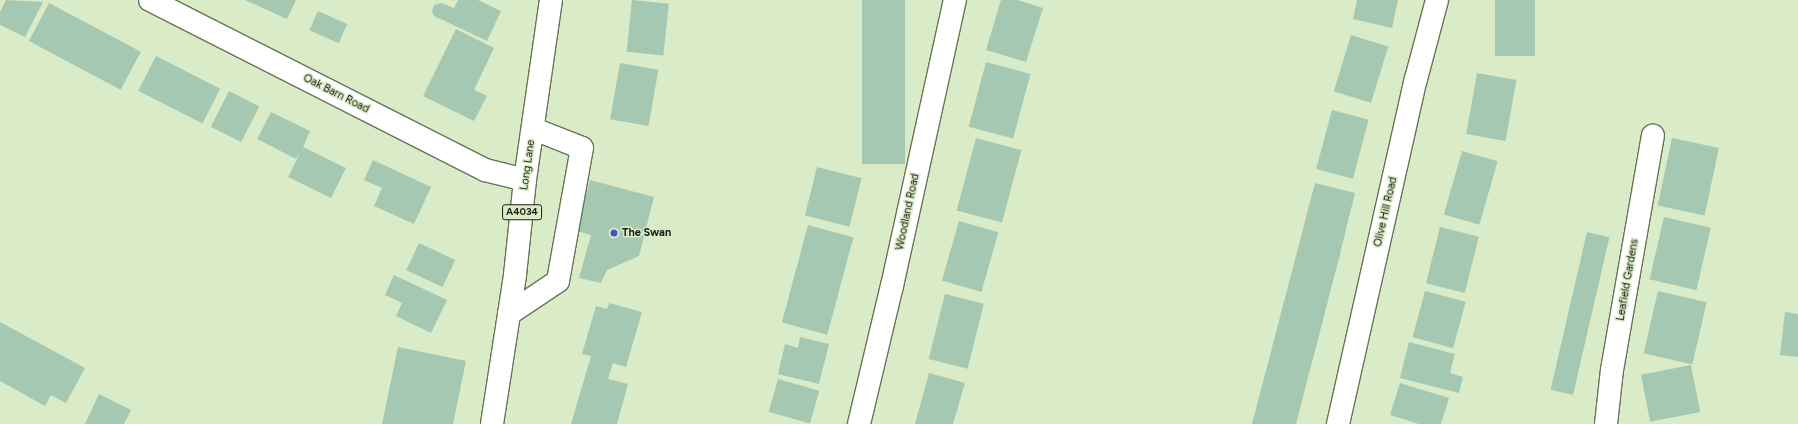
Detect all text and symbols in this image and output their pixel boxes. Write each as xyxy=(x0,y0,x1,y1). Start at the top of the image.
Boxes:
street label: Oak Barn Road xyxy=(301,72,371,116)
street label: Long Lane xyxy=(518,139,538,191)
street label: Woodland Road xyxy=(893,172,923,252)
street label: Olive Hill Road xyxy=(1372,176,1400,248)
road number: A4034 xyxy=(502,204,542,220)
place label: The Swan xyxy=(622,226,671,240)
marker: The Swan xyxy=(609,228,619,238)
street label: Leafield Gardens xyxy=(1614,238,1642,322)

